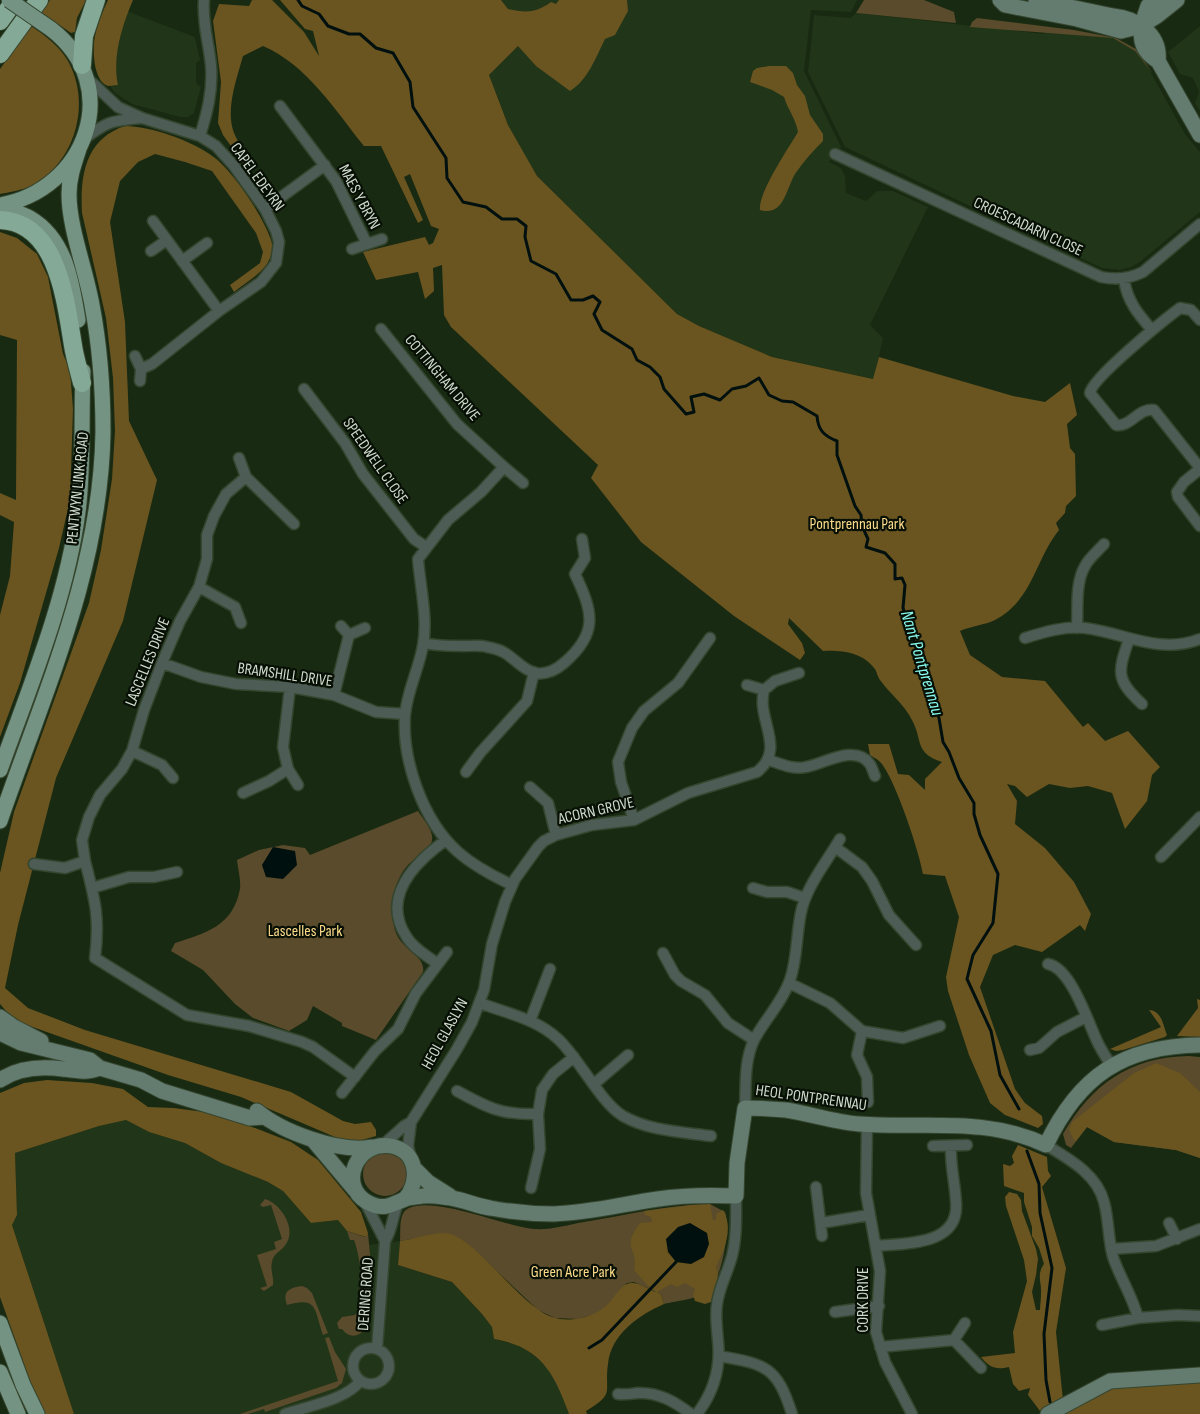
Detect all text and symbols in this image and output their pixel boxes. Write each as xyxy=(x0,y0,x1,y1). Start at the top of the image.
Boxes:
street label: CAPEL EDEYRN xyxy=(226,139,288,215)
street label: MAES Y BRYN xyxy=(334,161,384,233)
street label: CROESCADARN CLOSE xyxy=(970,193,1086,261)
street label: COTTINGHAM DRIVE xyxy=(400,331,484,425)
street label: SPEEDWELL CLOSE xyxy=(338,414,412,508)
street label: PENTWYN LINK ROAD xyxy=(63,431,93,545)
park label: Pontprennau Park xyxy=(809,515,905,534)
water label: Nant Pontprennau xyxy=(896,608,948,719)
street label: LASCELLES DRIVE xyxy=(122,615,174,709)
street label: BRAMSHILL DRIVE xyxy=(236,659,334,691)
street label: ACORN GROVE xyxy=(555,793,636,829)
park label: Lascelles Park xyxy=(268,922,342,941)
street label: HEOL GLASLYN xyxy=(418,995,472,1073)
street label: HEOL PONTPRENNAU xyxy=(754,1081,868,1115)
street label: DERING ROAD xyxy=(354,1256,378,1331)
park label: Green Acre Park xyxy=(531,1263,615,1282)
street label: CORK DRIVE xyxy=(854,1267,873,1333)

